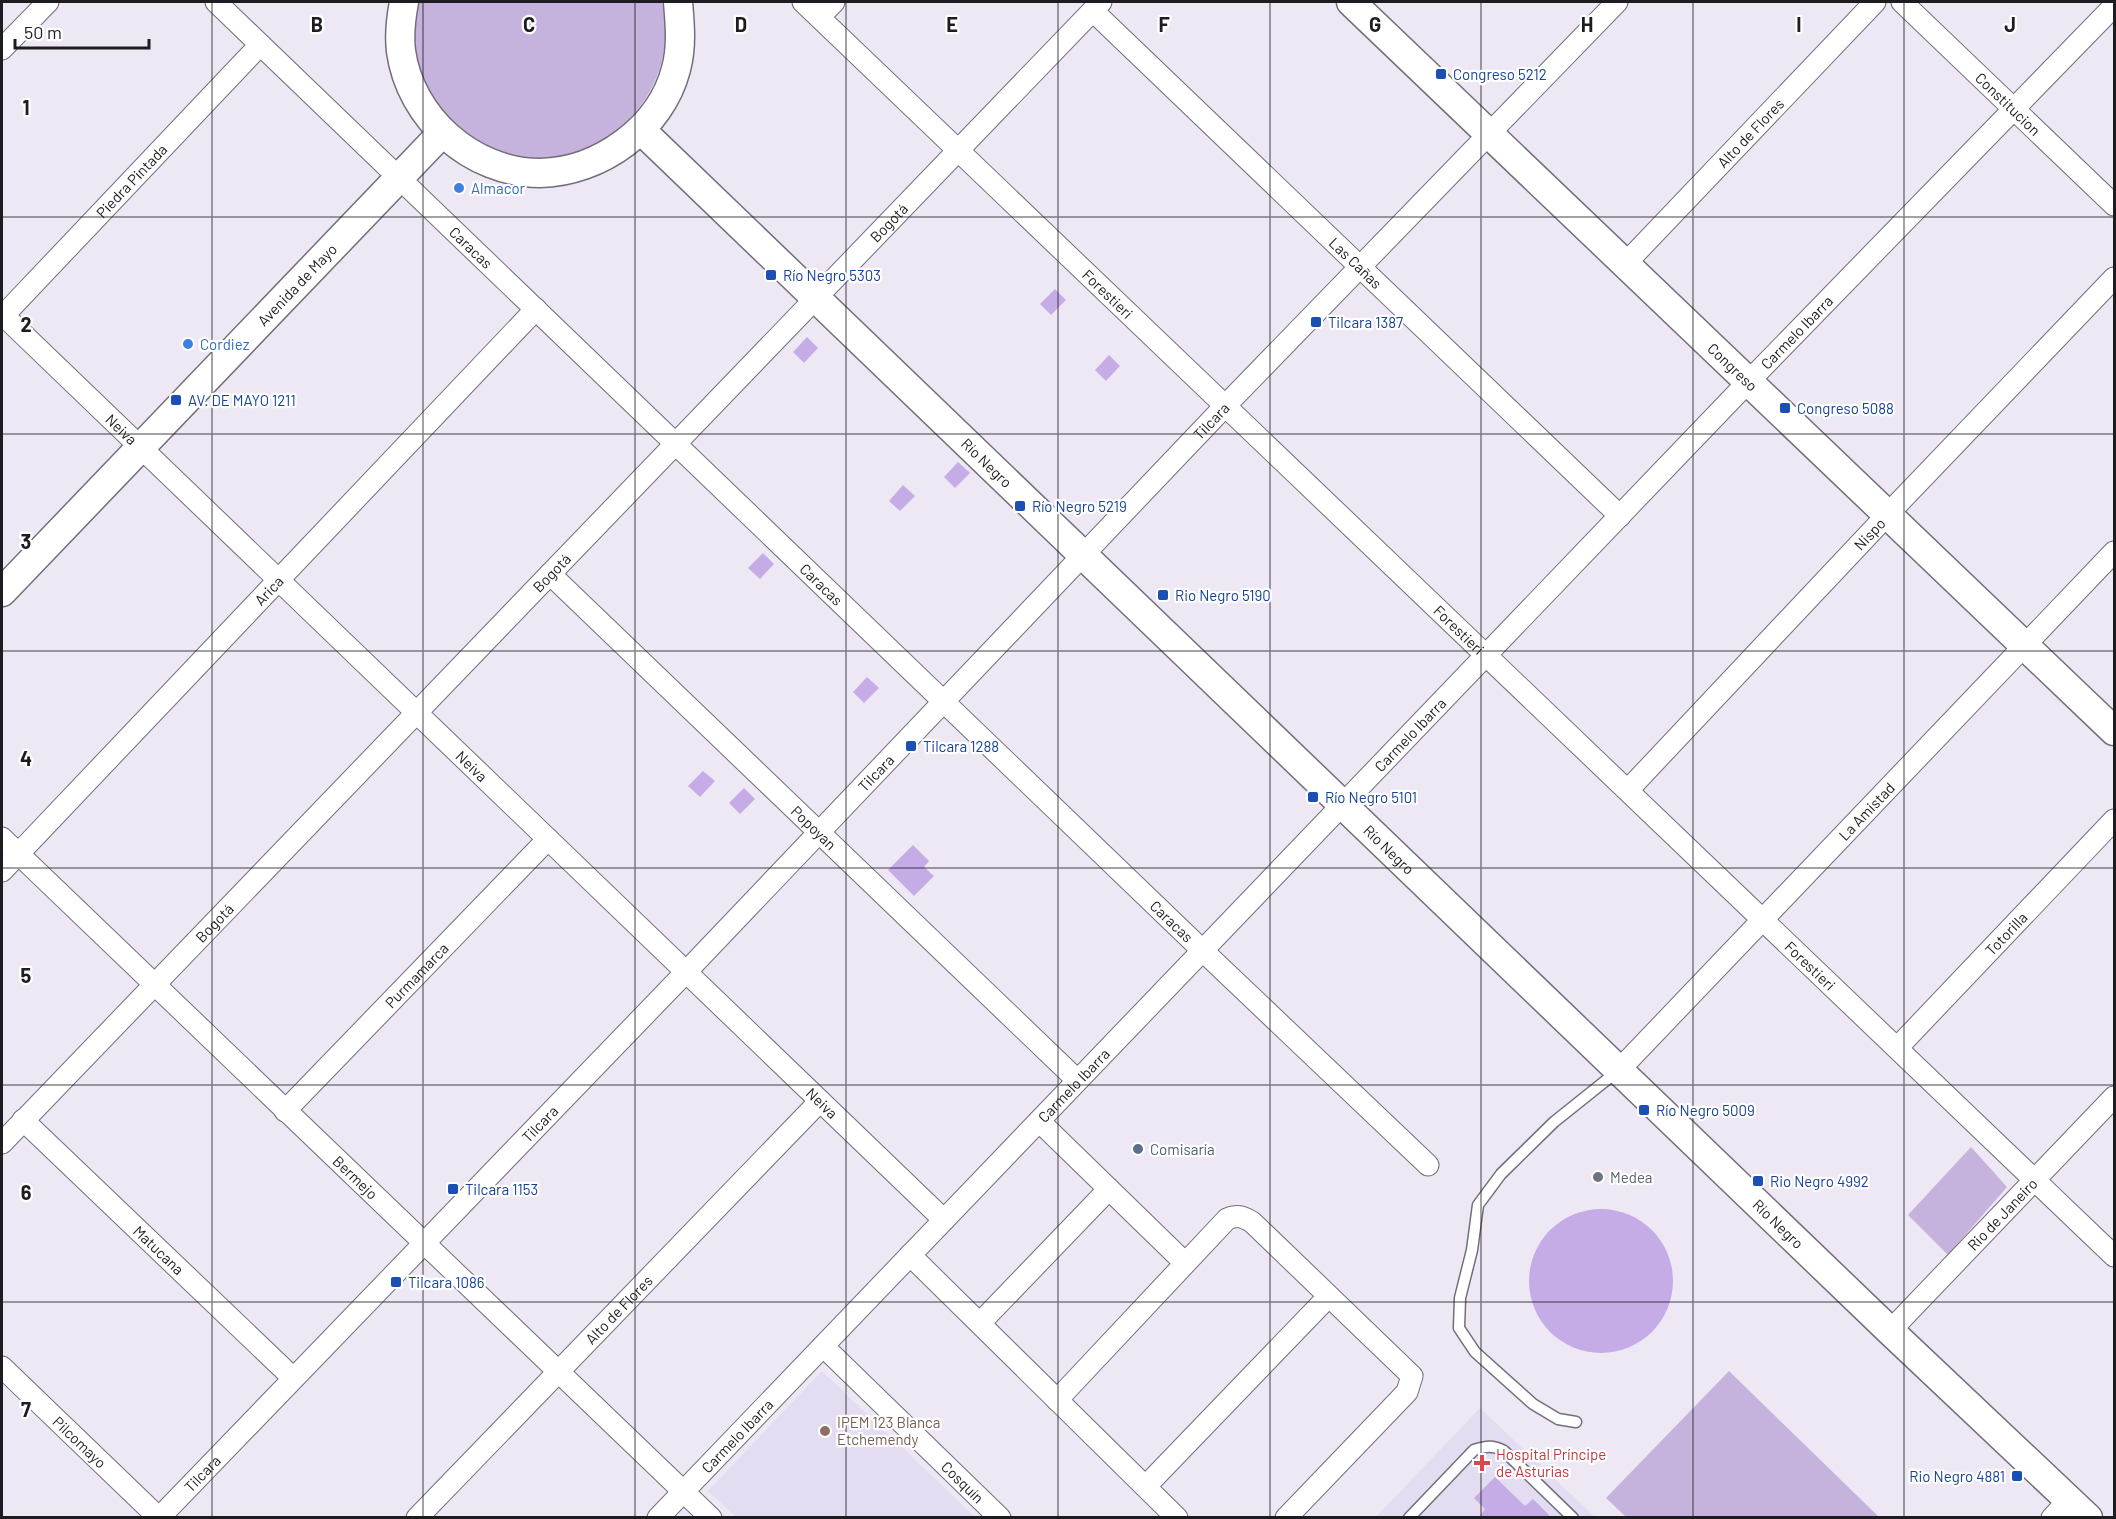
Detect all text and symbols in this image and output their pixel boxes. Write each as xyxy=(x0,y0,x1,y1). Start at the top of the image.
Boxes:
scale bar xyxy=(15,12,148,50)
text: B xyxy=(311,12,323,36)
text: C xyxy=(523,12,535,36)
text: D xyxy=(735,12,747,36)
text: E xyxy=(946,12,958,36)
text: F xyxy=(1158,12,1170,36)
text: G xyxy=(1369,12,1381,36)
text: H xyxy=(1581,12,1593,36)
text: I xyxy=(1796,12,1802,36)
text: J xyxy=(2004,12,2016,36)
text: 50 m xyxy=(24,21,62,43)
place label: Congreso 5212 xyxy=(1453,65,1547,83)
marker: Congreso 5212 xyxy=(1434,67,1448,81)
street label: Constitucion xyxy=(1972,68,2044,139)
street label: Alto de Flores xyxy=(1713,94,1787,171)
text: 1 xyxy=(22,95,30,119)
street label: Piedra Pintada xyxy=(92,140,171,221)
place label: Almacor xyxy=(471,179,526,197)
marker: Almacor xyxy=(452,181,466,195)
street label: Bogotá xyxy=(866,199,911,246)
street label: Caracas xyxy=(446,223,496,272)
street label: Las Cañas xyxy=(1326,233,1386,292)
street label: Avenida de Mayo xyxy=(253,240,340,329)
street label: Forestieri xyxy=(1079,265,1137,322)
place label: Río Negro 5303 xyxy=(783,266,881,284)
marker: Río Negro 5303 xyxy=(764,268,778,282)
street label: Carmelo Ibarra xyxy=(1757,292,1836,373)
text: 2 xyxy=(20,312,32,336)
place label: Tilcara 1387 xyxy=(1328,313,1403,331)
marker: Tilcara 1387 xyxy=(1309,315,1323,329)
place label: Cordiez xyxy=(200,335,250,353)
marker: Cordiez xyxy=(181,337,195,351)
street label: Congreso xyxy=(1704,339,1761,395)
place label: AV. DE MAYO 1211 xyxy=(188,391,296,409)
marker: AV. DE MAYO 1211 xyxy=(169,393,183,407)
street label: Tilcara xyxy=(1189,399,1233,443)
place label: Congreso 5088 xyxy=(1797,399,1894,417)
marker: Congreso 5088 xyxy=(1778,401,1792,415)
street label: Neiva xyxy=(102,410,141,448)
street label: Río Negro xyxy=(958,434,1016,491)
place label: Río Negro 5219 xyxy=(1032,497,1127,515)
marker: Río Negro 5219 xyxy=(1013,499,1027,513)
street label: Nispo xyxy=(1850,514,1889,554)
text: 3 xyxy=(21,529,31,553)
street label: Bogotá xyxy=(529,549,574,596)
street label: Caracas xyxy=(796,560,847,609)
street label: Arica xyxy=(250,572,287,609)
place label: Rio Negro 5190 xyxy=(1175,586,1271,604)
marker: Rio Negro 5190 xyxy=(1156,588,1170,602)
street label: Forestieri xyxy=(1430,601,1488,658)
street label: Carmelo Ibarra xyxy=(1370,694,1449,775)
place label: Tilcara 1288 xyxy=(923,737,999,755)
marker: Tilcara 1288 xyxy=(904,739,918,753)
text: 4 xyxy=(20,746,32,770)
street label: Neiva xyxy=(452,747,491,785)
street label: Tilcara xyxy=(854,751,898,795)
street label: La Amistad xyxy=(1835,779,1898,844)
place label: Río Negro 5101 xyxy=(1325,788,1417,806)
marker: Río Negro 5101 xyxy=(1306,790,1320,804)
street label: Popoyan xyxy=(788,802,840,853)
street label: Río Negro xyxy=(1360,821,1418,878)
street label: Caracas xyxy=(1147,896,1197,946)
street label: Bogotá xyxy=(192,899,237,946)
street label: Totorilla xyxy=(1981,908,2031,959)
street label: Forestieri xyxy=(1781,937,1839,994)
street label: Purmamarca xyxy=(381,939,452,1011)
text: 5 xyxy=(21,963,32,987)
street label: Carmelo Ibarra xyxy=(1034,1044,1113,1126)
street label: Neiva xyxy=(803,1084,842,1122)
place label: Río Negro 5009 xyxy=(1656,1101,1755,1119)
street label: Tilcara xyxy=(518,1102,561,1146)
marker: Río Negro 5009 xyxy=(1637,1103,1651,1117)
place label: Comisaría xyxy=(1150,1140,1215,1158)
marker: Comisaría xyxy=(1131,1142,1145,1156)
street label: Bermejo xyxy=(330,1152,382,1203)
place label: Medea xyxy=(1610,1168,1653,1186)
marker: Medea xyxy=(1591,1170,1605,1184)
place label: Rio Negro 4992 xyxy=(1770,1172,1869,1190)
marker: Rio Negro 4992 xyxy=(1751,1174,1765,1188)
street label: Rio de Janeiro xyxy=(1963,1174,2041,1254)
text: 6 xyxy=(21,1180,32,1204)
place label: Tilcara 1153 xyxy=(465,1180,538,1198)
marker: Tilcara 1153 xyxy=(446,1182,460,1196)
street label: Río Negro xyxy=(1749,1195,1808,1252)
street label: Matucana xyxy=(130,1222,188,1278)
street label: Alto de Flores xyxy=(581,1271,656,1348)
place label: Tilcara 1086 xyxy=(408,1273,484,1291)
marker: Tilcara 1086 xyxy=(389,1275,403,1289)
street label: Carmelo Ibarra xyxy=(697,1395,776,1476)
text: 7 xyxy=(21,1397,31,1421)
street label: Pilcomayo xyxy=(49,1412,110,1472)
place label: IPEM 123 Blanca Etchemendy xyxy=(837,1413,940,1448)
marker: IPEM 123 Blanca Etchemendy xyxy=(818,1424,832,1438)
place label: Hospital Príncipe de Asturias xyxy=(1496,1445,1606,1480)
street label: Tilcara xyxy=(180,1451,224,1496)
marker: Hospital Príncipe de Asturias xyxy=(1473,1454,1491,1472)
street label: Cosquín xyxy=(938,1457,988,1507)
place label: Rio Negro 4881 xyxy=(1909,1467,2005,1485)
marker: Rio Negro 4881 xyxy=(2010,1469,2024,1483)

